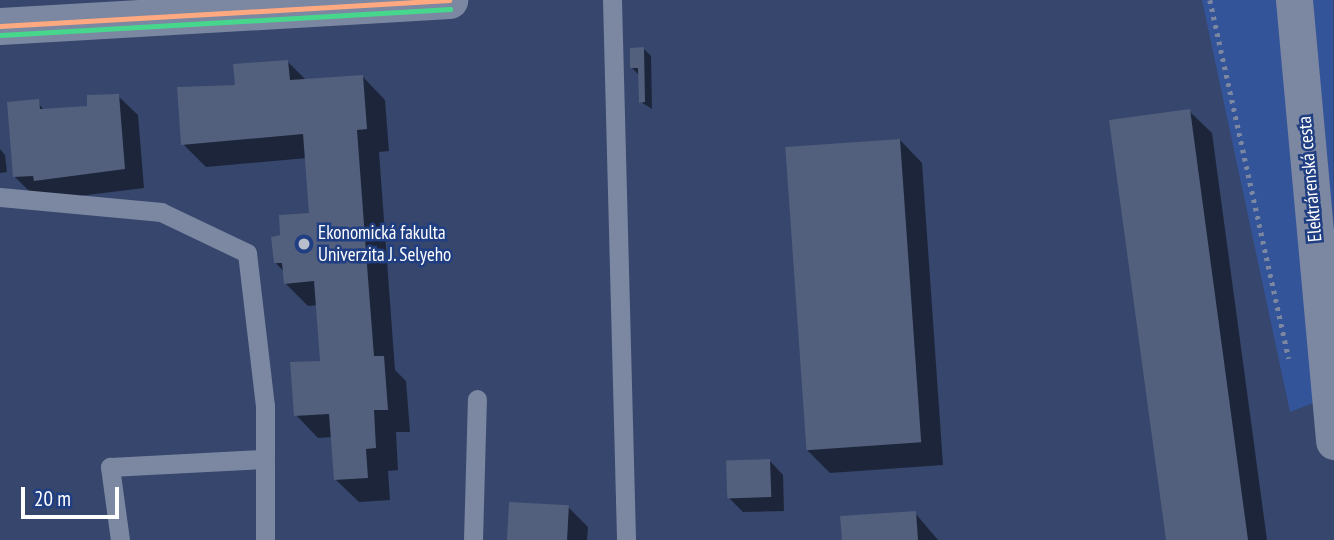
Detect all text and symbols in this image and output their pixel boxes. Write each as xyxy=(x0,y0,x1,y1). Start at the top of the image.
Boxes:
street label: Elektrárenská cesta xyxy=(1293,115,1327,243)
place label: Ekonomická fakulta Univerzita J. Selyeho xyxy=(318,222,453,266)
marker: Ekonomická fakulta Univerzita J. Selyeho xyxy=(296,236,312,252)
scale bar xyxy=(24,474,122,518)
text: 20 m xyxy=(34,485,71,512)

